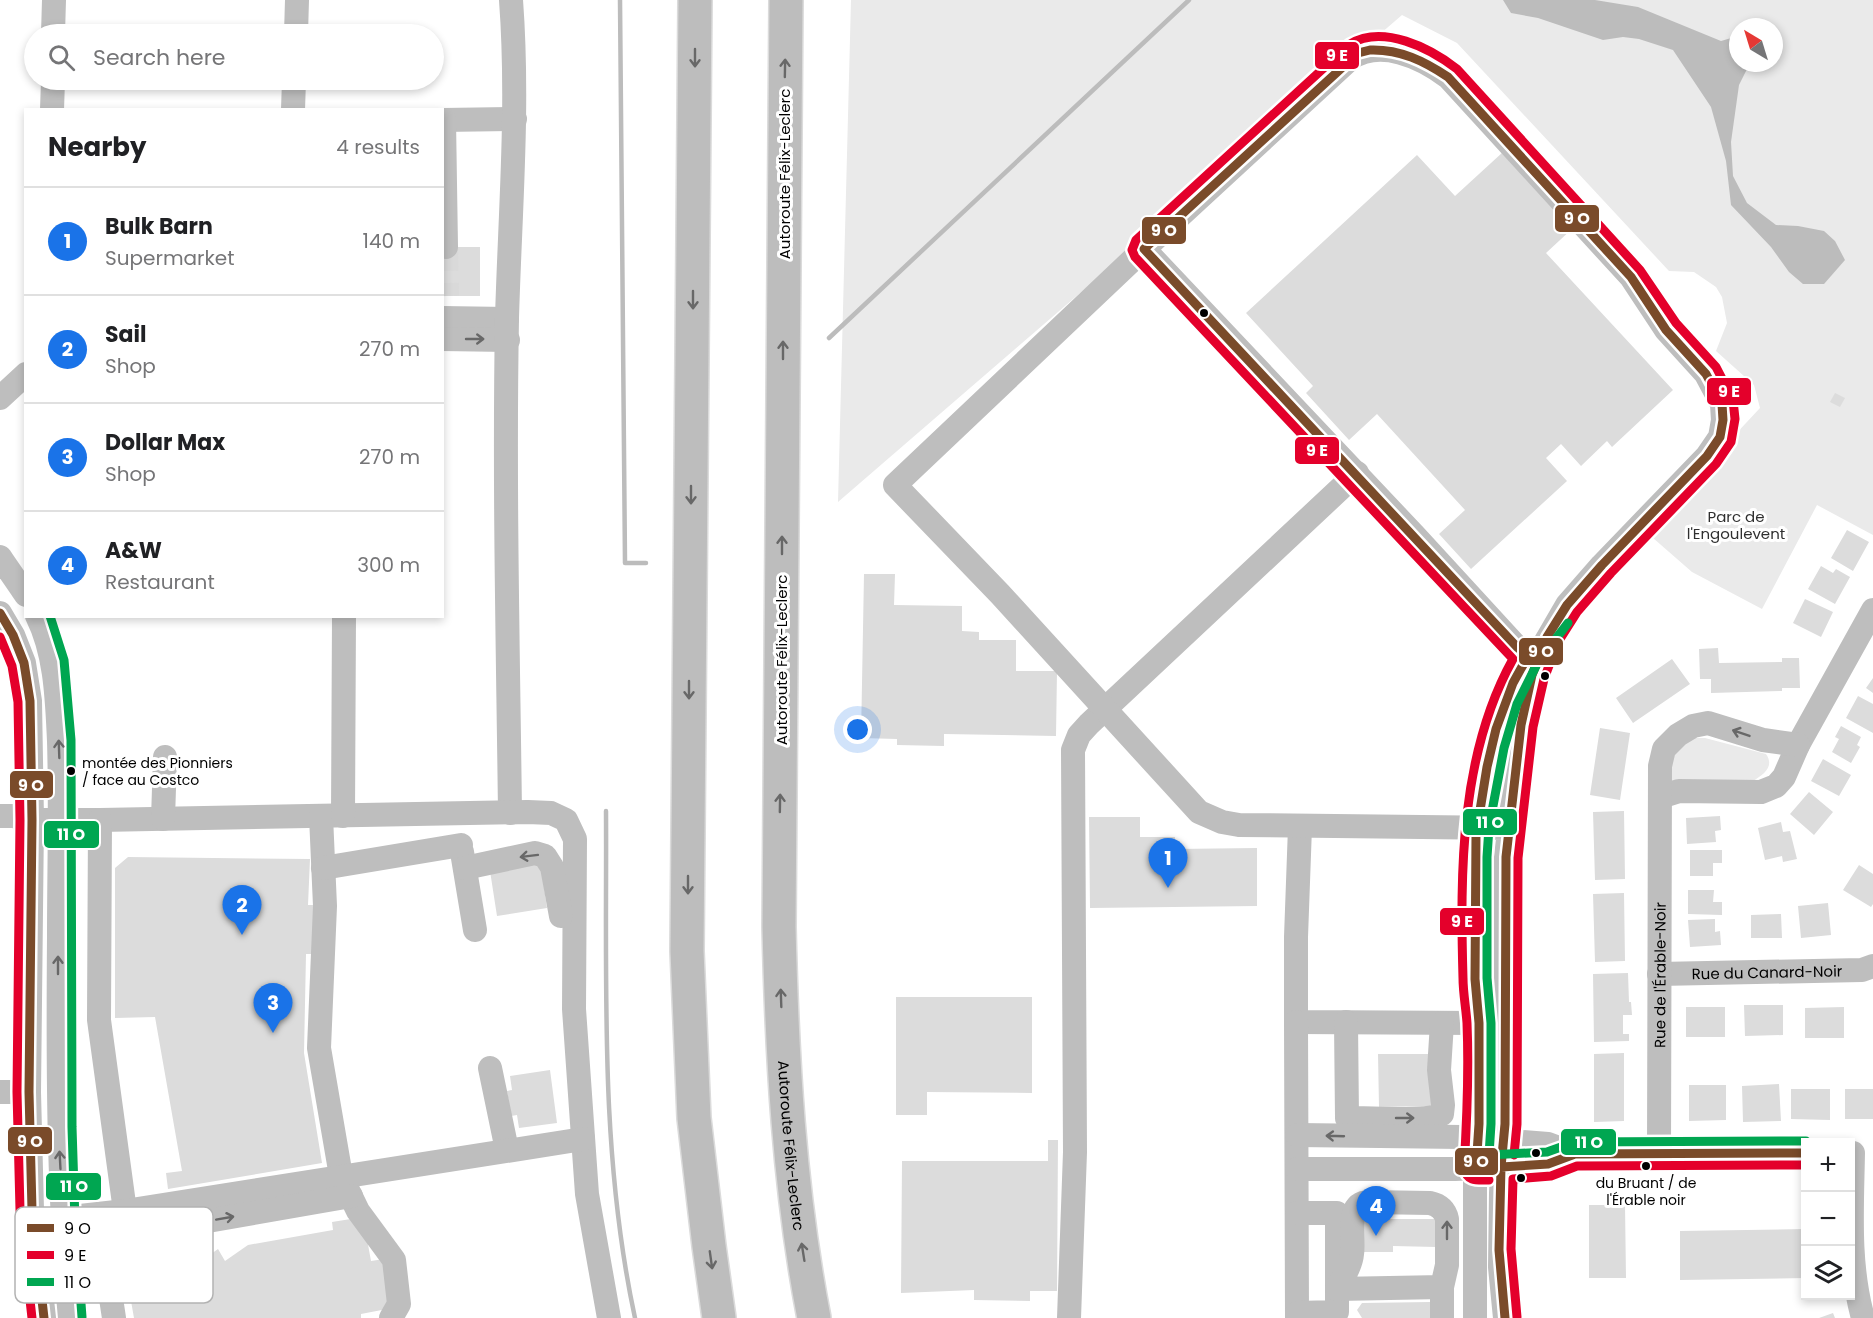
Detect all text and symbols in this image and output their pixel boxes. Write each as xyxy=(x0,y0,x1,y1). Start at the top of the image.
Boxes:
north arrow xyxy=(1729,18,1783,72)
search box xyxy=(24,24,444,90)
icon: search xyxy=(45,41,78,74)
line badge: 9 E xyxy=(1314,41,1360,70)
text: Search here xyxy=(93,42,226,73)
text: 9 E xyxy=(1326,44,1348,67)
one-way arrow xyxy=(689,48,700,68)
one-way arrow xyxy=(779,58,791,78)
street label: Autoroute Félix-Leclerc xyxy=(774,89,795,259)
text: Nearby xyxy=(48,129,146,165)
text: 4 results xyxy=(336,133,420,161)
line badge: 9 O xyxy=(1554,204,1600,233)
text: 9 O xyxy=(1564,207,1590,230)
text: Bulk Barn xyxy=(105,211,213,242)
line badge: 9 O xyxy=(1141,216,1187,245)
text: 9 O xyxy=(1151,219,1177,242)
text: 1 xyxy=(64,227,71,255)
text: 140 m xyxy=(363,227,420,255)
text: Supermarket xyxy=(105,244,234,272)
one-way arrow xyxy=(687,290,699,310)
unlabelled marker xyxy=(1198,307,1210,319)
text: Sail xyxy=(105,319,146,350)
one-way arrow xyxy=(465,333,485,345)
text: 2 xyxy=(62,335,73,363)
text: 270 m xyxy=(359,335,420,363)
one-way arrow xyxy=(777,341,789,361)
text: Shop xyxy=(105,352,156,380)
line badge: 9 E xyxy=(1706,377,1752,406)
text: 9 E xyxy=(1718,380,1740,403)
text: Dollar Max xyxy=(105,427,225,458)
line badge: 9 E xyxy=(1294,436,1340,465)
text: 9 E xyxy=(1306,439,1328,462)
text: 3 xyxy=(61,443,74,471)
text: 270 m xyxy=(359,443,420,471)
text: Shop xyxy=(105,460,156,488)
one-way arrow xyxy=(685,485,697,505)
park label: Parc de l'Engoulevent xyxy=(1687,506,1785,544)
text: A&W xyxy=(105,535,162,566)
one-way arrow xyxy=(776,536,788,556)
text: 4 xyxy=(61,551,74,579)
text: 300 m xyxy=(357,551,420,579)
text: Restaurant xyxy=(105,568,215,596)
street label: Autoroute Félix-Leclerc xyxy=(771,575,792,745)
line badge: 9 O xyxy=(1518,637,1564,666)
text: 9 O xyxy=(1528,640,1554,663)
unlabelled marker xyxy=(1539,670,1551,682)
one-way arrow xyxy=(683,680,695,700)
your location xyxy=(843,715,872,744)
one-way arrow xyxy=(1732,726,1751,737)
one-way arrow xyxy=(53,739,65,759)
place label: montée des Pionniers / face au Costco xyxy=(82,753,233,790)
marker: montée des Pionniers / face au Costco xyxy=(65,765,77,777)
line badge: 9 O xyxy=(9,770,54,799)
text: 9 O xyxy=(18,774,44,797)
one-way arrow xyxy=(774,794,786,814)
line badge: 11 O xyxy=(1462,808,1518,836)
text: 11 O xyxy=(1476,811,1504,834)
line badge: 11 O xyxy=(43,820,100,849)
text: 11 O xyxy=(57,823,85,846)
pin: 1 xyxy=(1148,838,1188,888)
one-way arrow xyxy=(520,850,539,861)
one-way arrow xyxy=(682,875,694,895)
pin: 2 xyxy=(222,886,262,935)
street label: Rue de l'Érable-Noir xyxy=(1649,902,1670,1048)
line badge: 9 E xyxy=(1439,907,1485,936)
text: 9 E xyxy=(1451,910,1473,933)
one-way arrow xyxy=(53,955,64,975)
street label: Rue du Canard-Noir xyxy=(1691,960,1843,984)
pin: 3 xyxy=(254,984,292,1033)
one-way arrow xyxy=(775,989,787,1009)
street label: Autoroute Félix-Leclerc xyxy=(774,1060,810,1232)
one-way arrow xyxy=(1395,1112,1415,1124)
line badge: 9 O xyxy=(7,1126,53,1155)
line badge: 11 O xyxy=(1560,1128,1617,1156)
text: 9 O xyxy=(17,1130,43,1153)
one-way arrow xyxy=(1326,1131,1346,1142)
text: 11 O xyxy=(1575,1131,1603,1154)
map controls xyxy=(1801,1138,1855,1300)
button: + xyxy=(1801,1138,1855,1192)
line badge: 9 O xyxy=(1454,1147,1499,1176)
unlabelled marker xyxy=(1530,1147,1542,1159)
one-way arrow xyxy=(54,1150,65,1170)
text: 9 O xyxy=(1463,1150,1489,1173)
marker: du Bruant / de l'Érable noir xyxy=(1640,1160,1652,1172)
line badge: 11 O xyxy=(45,1172,102,1201)
unlabelled marker xyxy=(1515,1172,1527,1184)
place label: du Bruant / de l'Érable noir xyxy=(1596,1173,1697,1210)
text: 11 O xyxy=(60,1175,88,1198)
pin: 4 xyxy=(1356,1186,1396,1236)
button: − xyxy=(1801,1192,1855,1246)
legend xyxy=(15,1207,213,1303)
one-way arrow xyxy=(214,1212,234,1223)
text: 9 O xyxy=(64,1217,91,1240)
one-way arrow xyxy=(1441,1220,1453,1240)
one-way arrow xyxy=(797,1242,808,1262)
text: 9 E xyxy=(64,1244,87,1267)
button: layers xyxy=(1801,1246,1855,1300)
one-way arrow xyxy=(705,1250,716,1269)
text: 11 O xyxy=(64,1271,91,1294)

